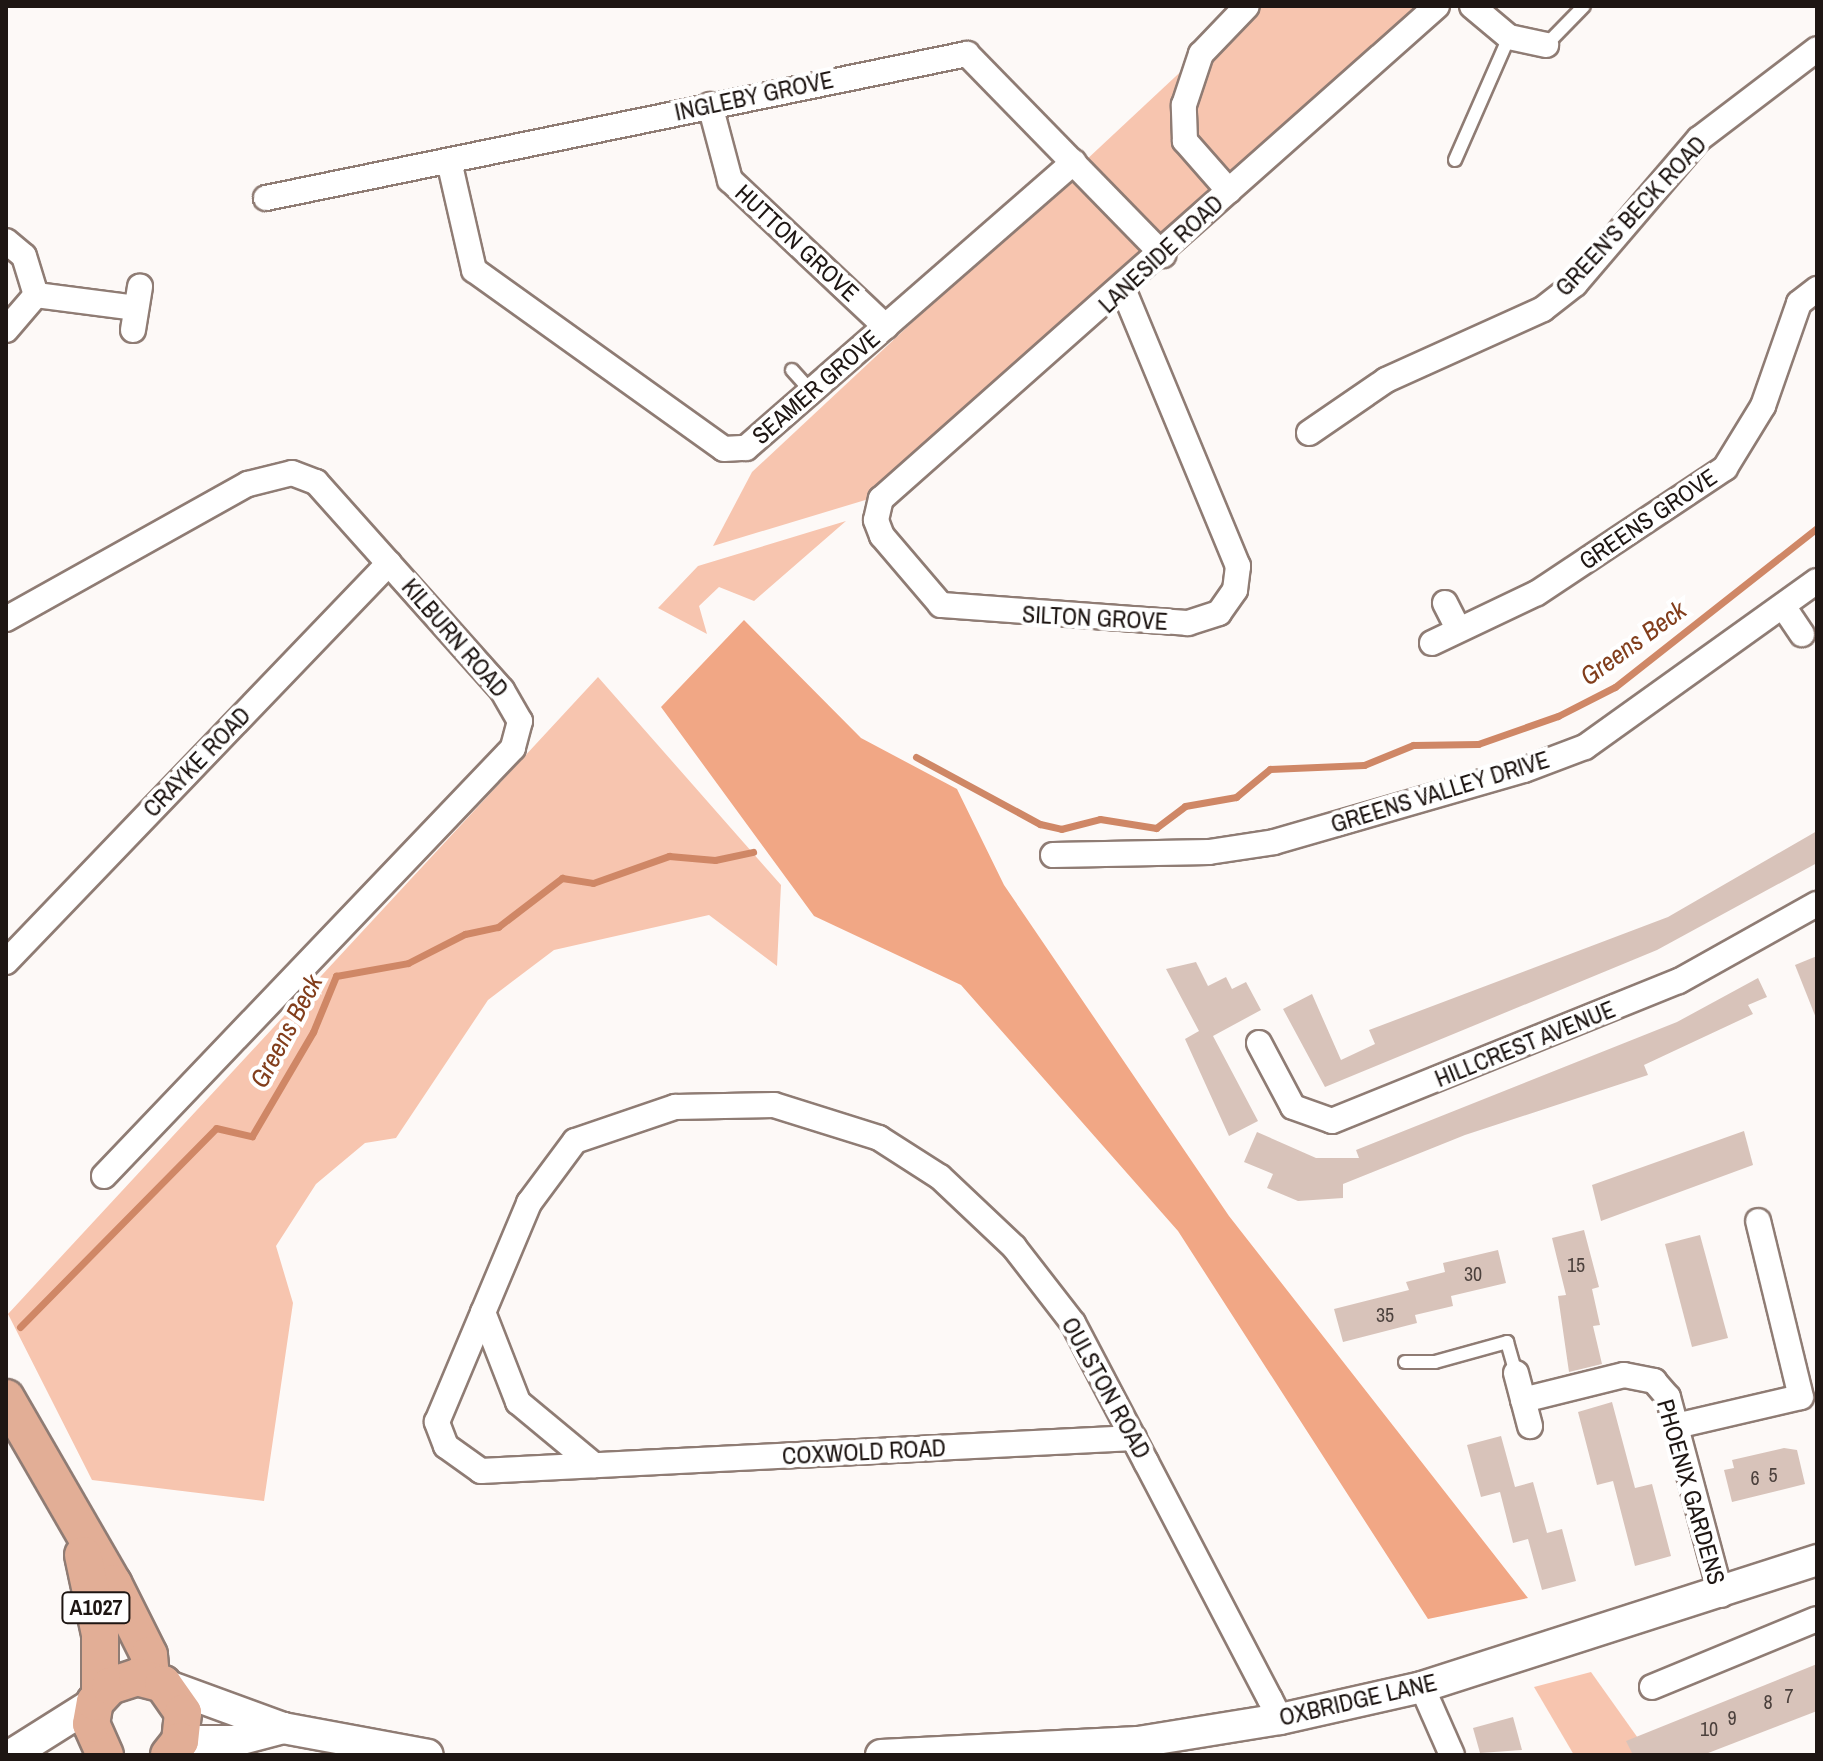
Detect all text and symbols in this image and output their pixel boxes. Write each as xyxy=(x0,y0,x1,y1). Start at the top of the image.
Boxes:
street label: INGLEBY GROVE xyxy=(672,65,836,127)
street label: GREEN'S BECK ROAD xyxy=(1549,130,1713,302)
street label: HUTTON GROVE xyxy=(729,179,865,307)
street label: LANESIDE ROAD xyxy=(1093,189,1229,319)
street label: SEAMER GROVE xyxy=(746,324,886,450)
street label: GREENS GROVE xyxy=(1574,462,1722,576)
street label: KILBURN ROAD xyxy=(396,573,514,703)
water label: Greens Beck xyxy=(1574,594,1692,692)
street label: SILTON GROVE xyxy=(1021,600,1169,636)
street label: CRAYKE ROAD xyxy=(137,701,257,823)
street label: GREENS VALLEY DRIVE xyxy=(1327,745,1553,839)
water label: Greens Beck xyxy=(243,969,329,1093)
street label: HILLCREST AVENUE xyxy=(1430,994,1620,1094)
house number: 15 xyxy=(1567,1252,1585,1276)
house number: 30 xyxy=(1464,1261,1482,1285)
house number: 35 xyxy=(1376,1302,1394,1326)
street label: OULSTON ROAD xyxy=(1055,1312,1157,1464)
street label: PHOENIX GARDENS xyxy=(1651,1396,1731,1588)
street label: COXWOLD ROAD xyxy=(781,1433,947,1471)
house number: 5 xyxy=(1768,1462,1778,1486)
house number: 6 xyxy=(1750,1465,1760,1489)
road number: A1027 xyxy=(60,1590,132,1626)
street label: OXBRIDGE LANE xyxy=(1276,1668,1440,1732)
house number: 7 xyxy=(1784,1683,1794,1707)
house number: 8 xyxy=(1763,1689,1773,1713)
house number: 9 xyxy=(1727,1705,1737,1729)
house number: 10 xyxy=(1700,1716,1718,1740)

